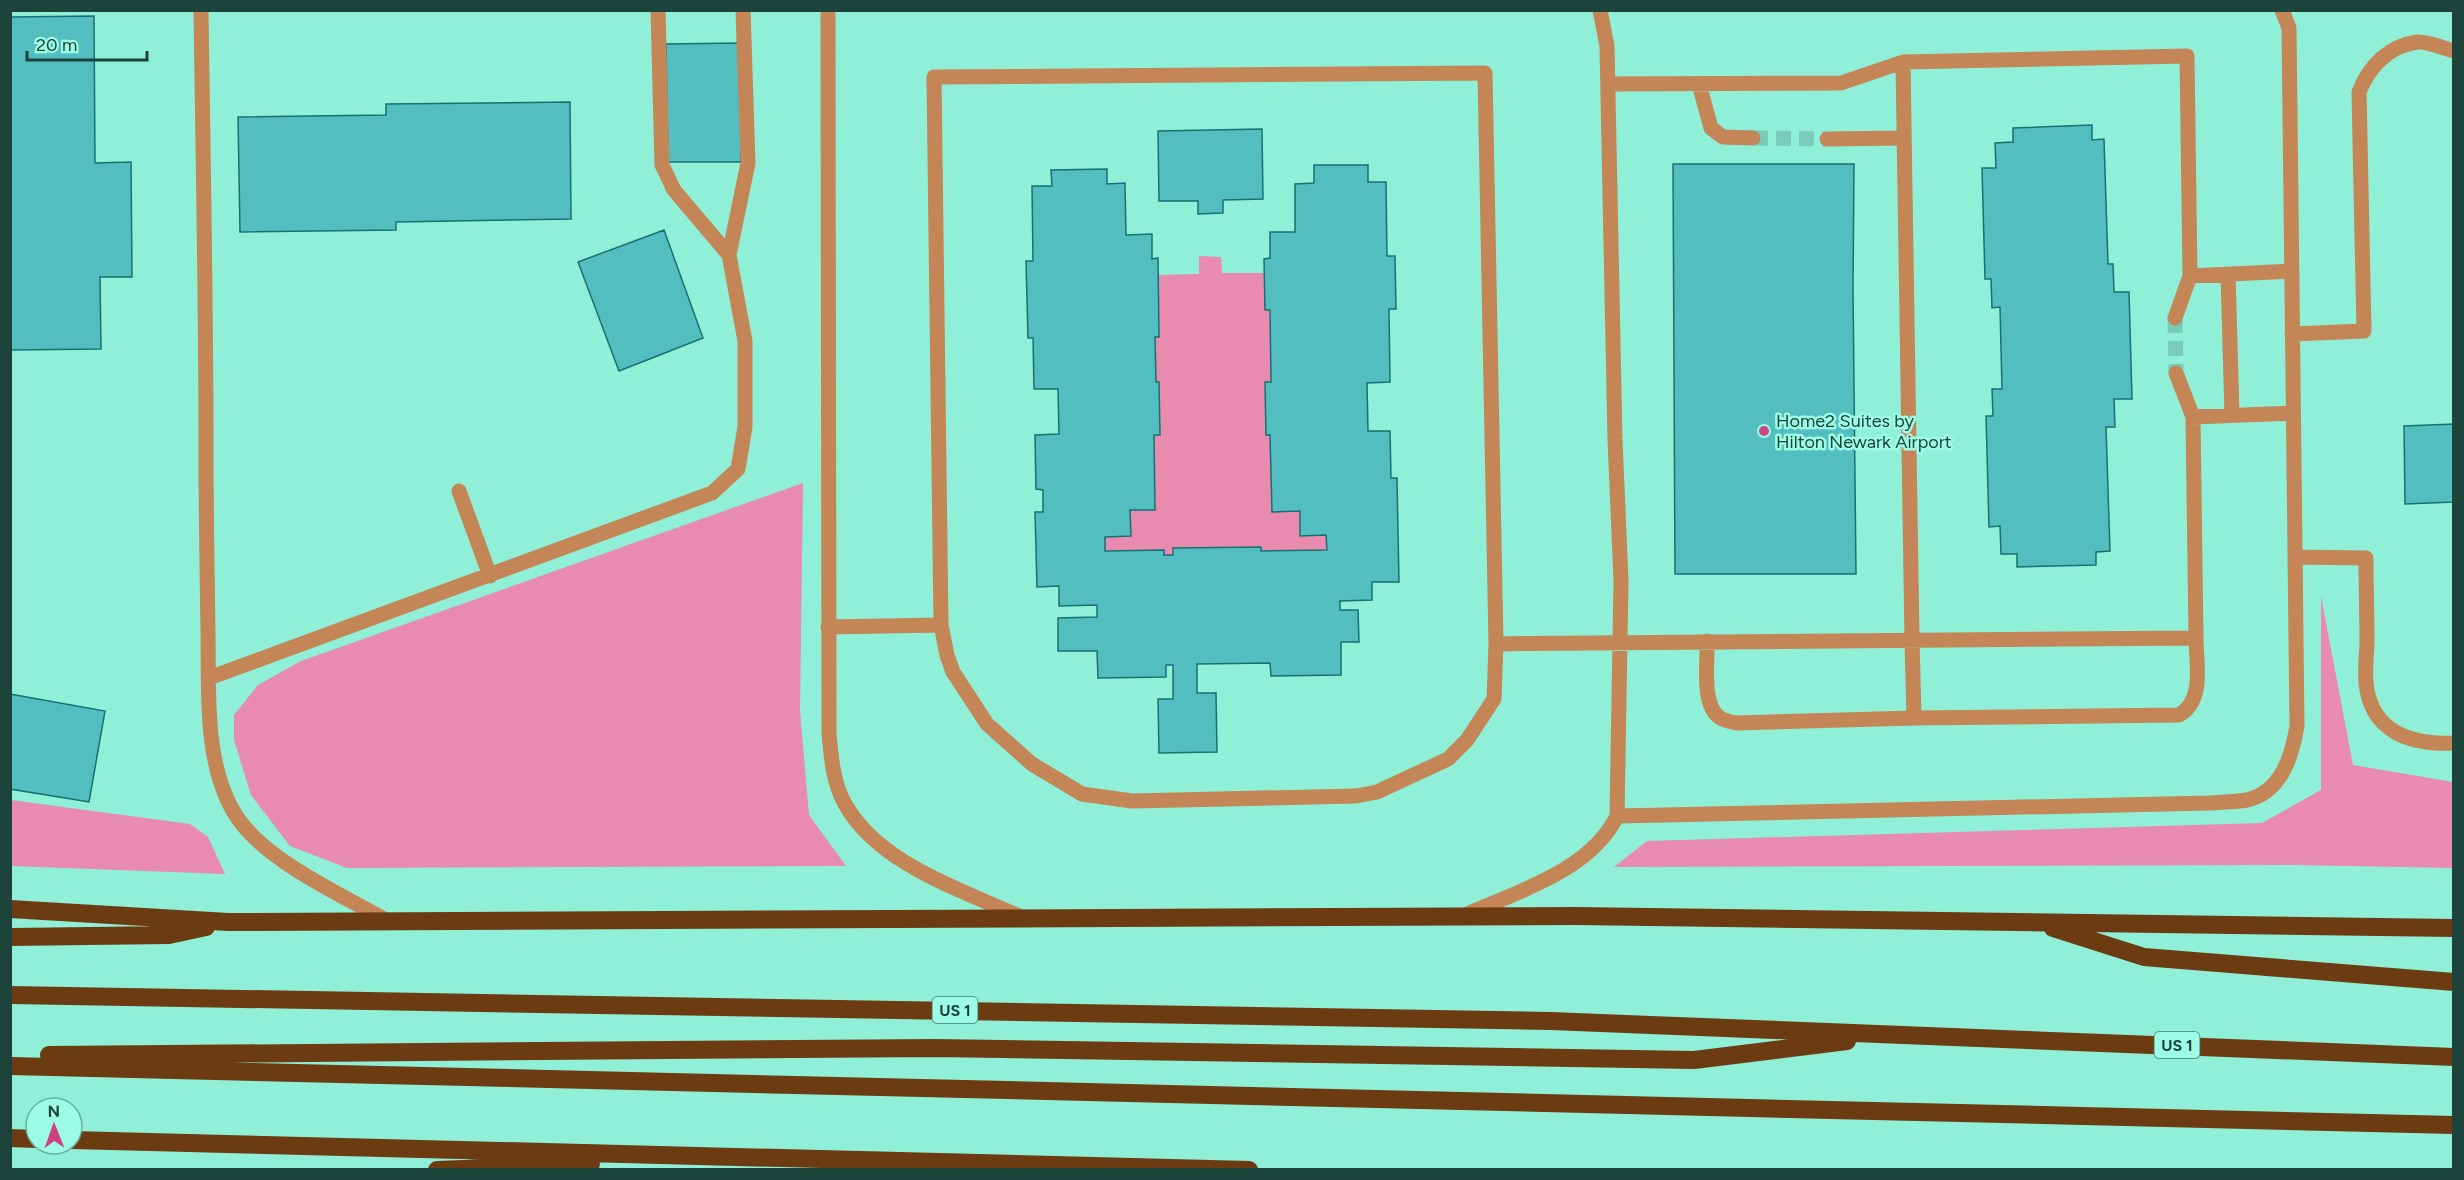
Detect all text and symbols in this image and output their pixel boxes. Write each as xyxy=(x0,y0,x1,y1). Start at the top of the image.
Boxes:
scale bar xyxy=(27,24,147,62)
text: 20 m xyxy=(36,34,77,56)
place label: Home2 Suites by Hilton Newark Airport xyxy=(1776,410,1952,453)
marker: Home2 Suites by Hilton Newark Airport xyxy=(1757,424,1771,438)
road number: US 1 xyxy=(932,997,978,1023)
road number: US 1 xyxy=(2154,1032,2200,1058)
north arrow xyxy=(24,1096,84,1156)
text: N xyxy=(47,1102,60,1121)

